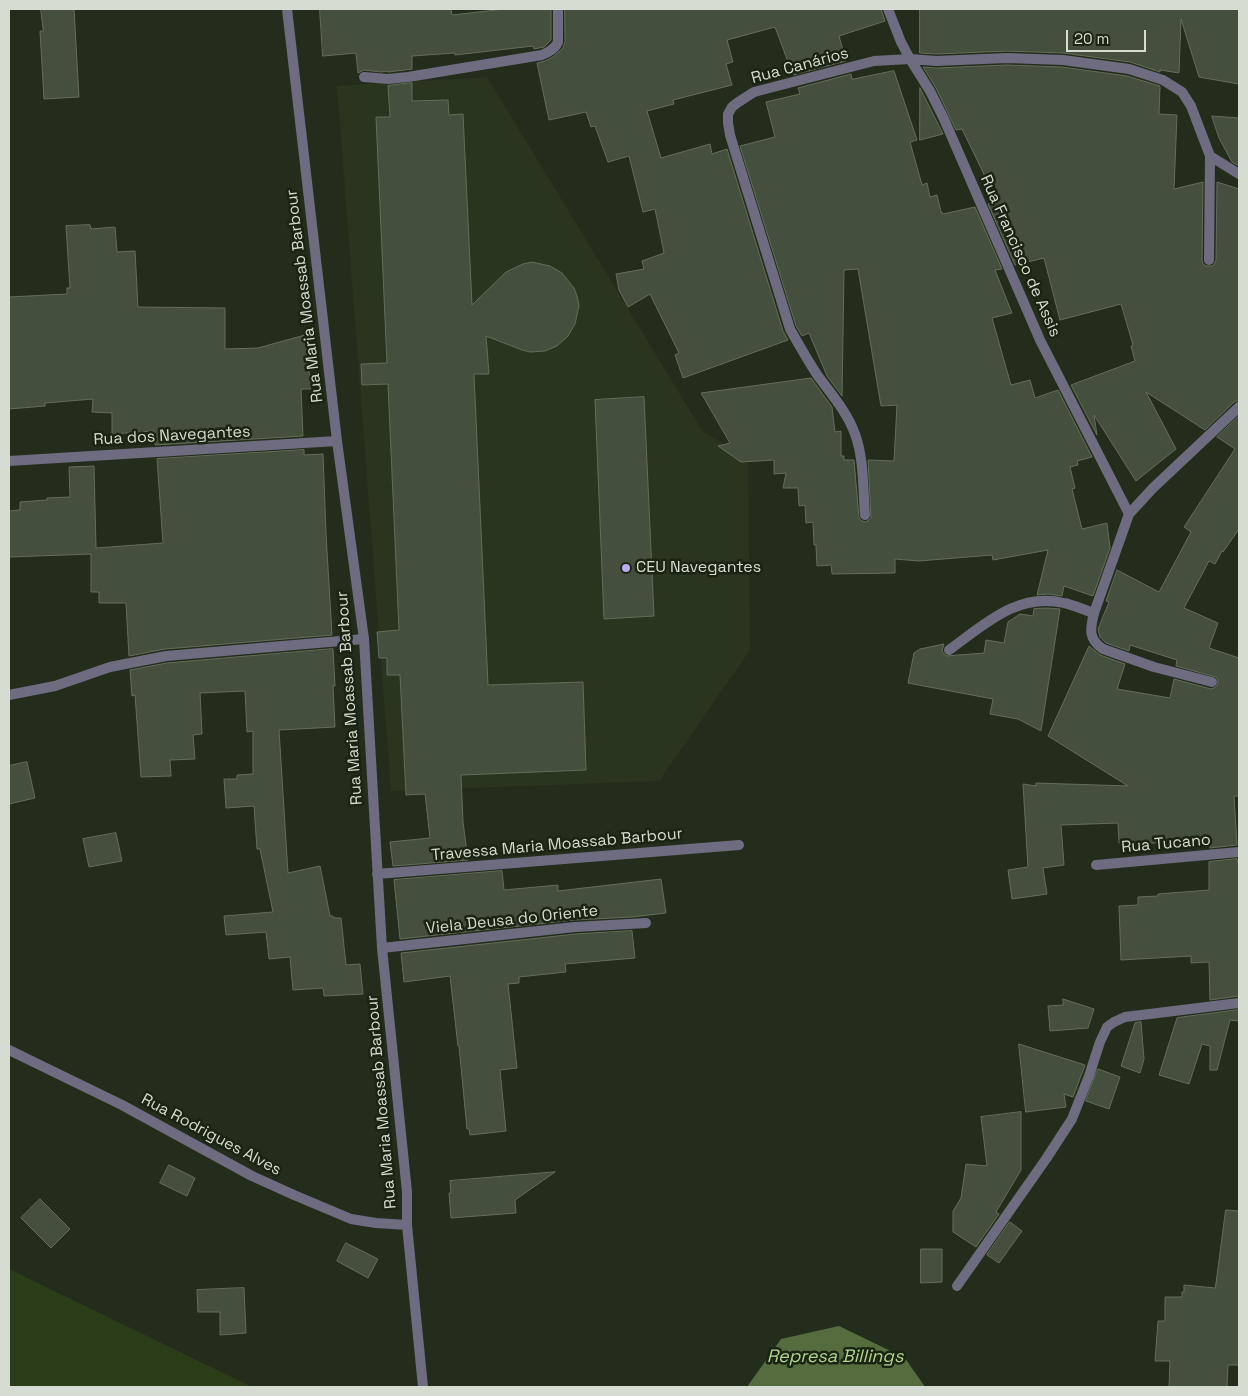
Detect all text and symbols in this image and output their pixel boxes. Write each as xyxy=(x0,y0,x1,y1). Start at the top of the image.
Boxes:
scale bar xyxy=(1068,20,1148,52)
text: 20 m xyxy=(1074,29,1109,48)
street label: Rua Canários xyxy=(749,44,851,88)
street label: Rua Francisco de Assis xyxy=(976,172,1064,340)
street label: Rua Maria Moassab Barbour xyxy=(282,188,328,404)
street label: Rua dos Navegantes xyxy=(93,422,251,450)
place label: CEU Navegantes xyxy=(636,558,761,578)
marker: CEU Navegantes xyxy=(620,562,632,574)
street label: Rua Maria Moassab Barbour xyxy=(333,590,367,806)
street label: Travessa Maria Moassab Barbour xyxy=(431,824,683,866)
street label: Rua Tucano xyxy=(1121,831,1211,857)
street label: Viela Deusa do Oriente xyxy=(425,901,599,939)
street label: Rua Maria Moassab Barbour xyxy=(363,994,401,1210)
street label: Rua Rodrigues Alves xyxy=(138,1090,284,1180)
water label: Represa Billings xyxy=(767,1346,903,1368)

